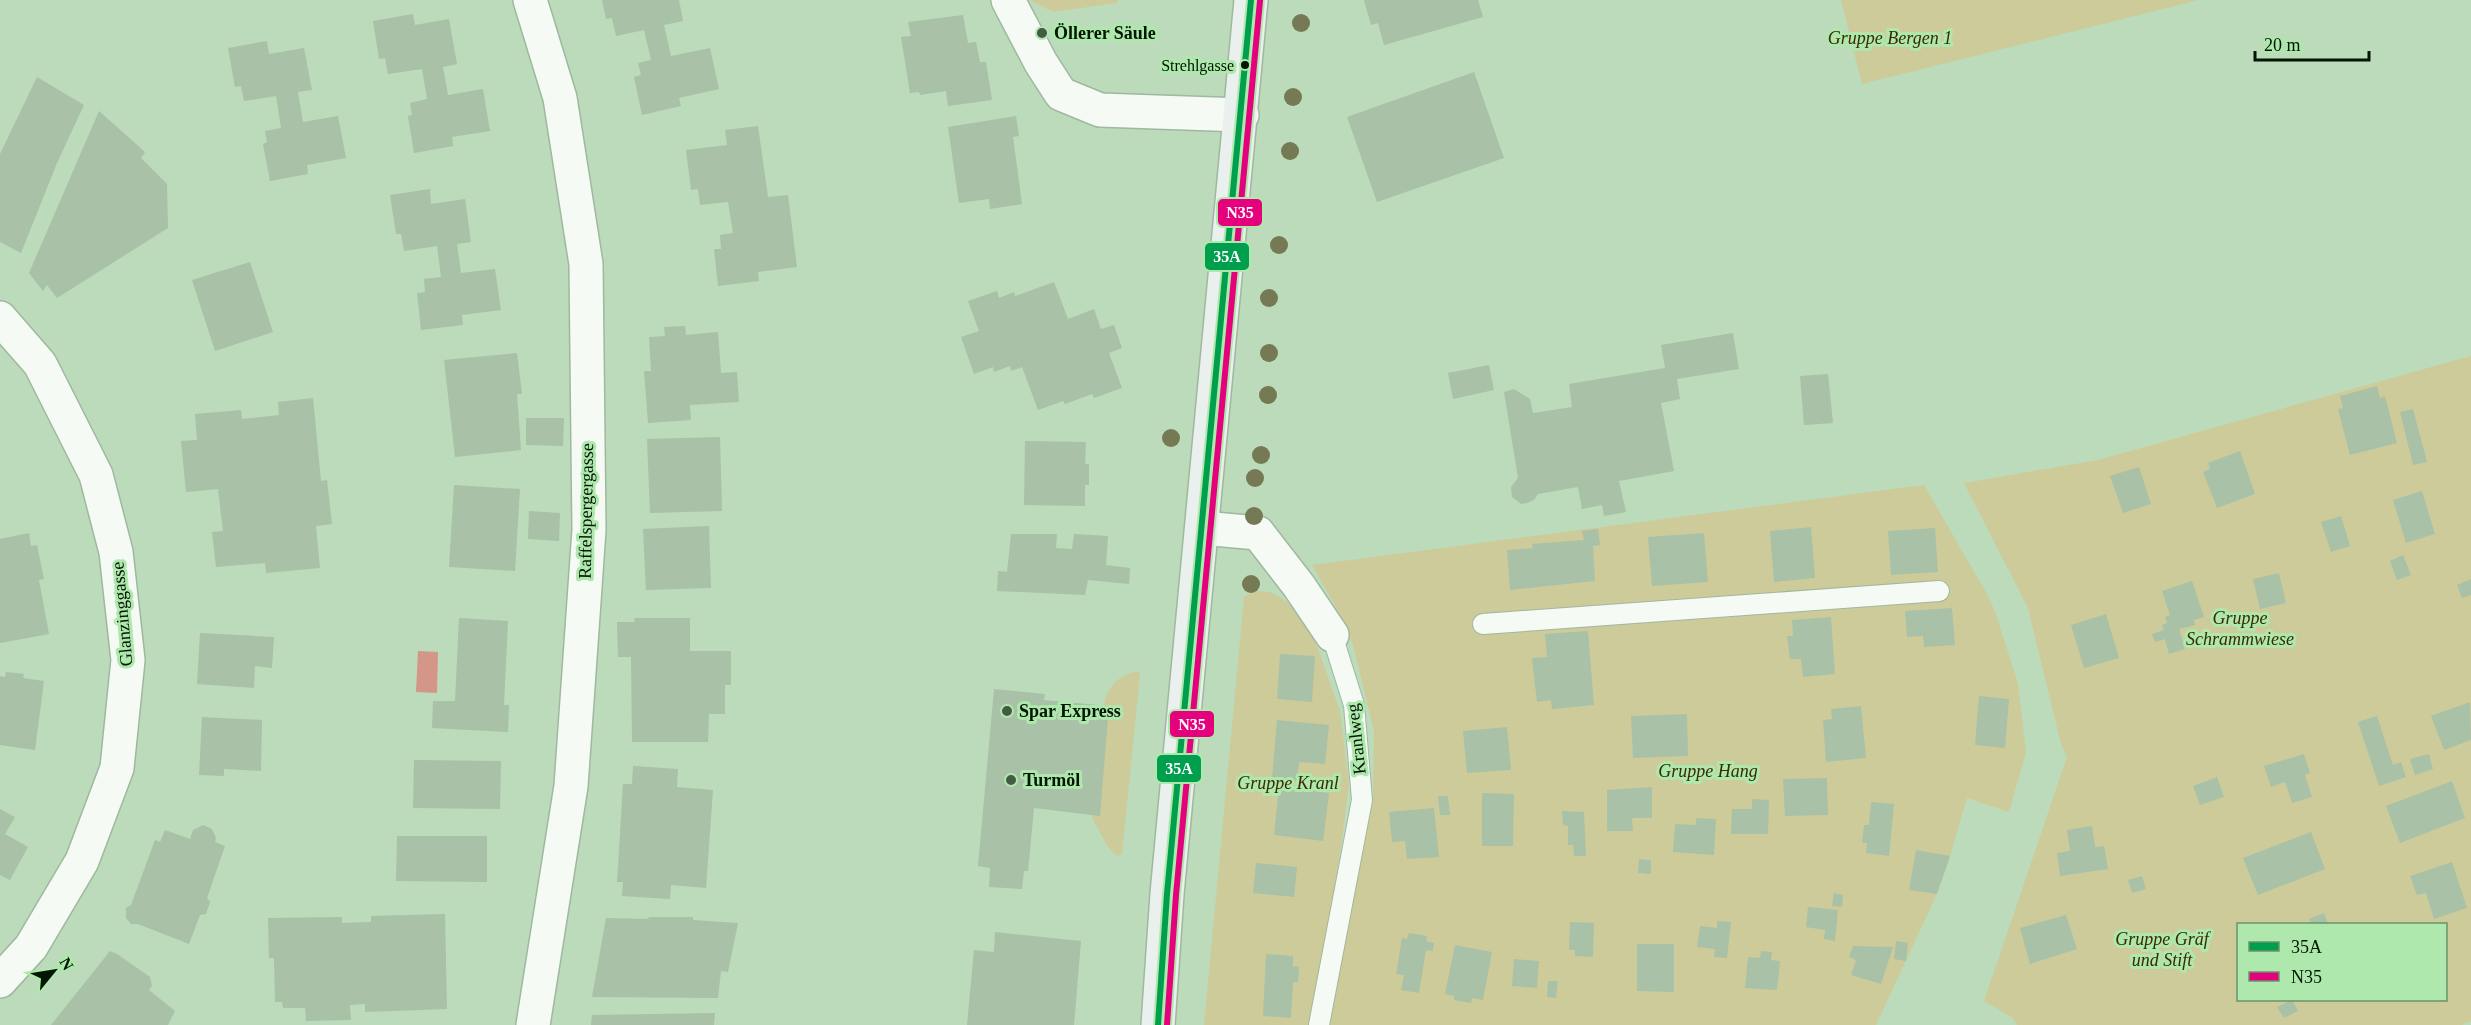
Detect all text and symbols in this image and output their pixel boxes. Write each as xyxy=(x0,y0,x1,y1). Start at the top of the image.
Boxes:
place label: Öllerer Säule xyxy=(1054,23,1156,43)
scale bar xyxy=(2255,24,2369,62)
marker: Öllerer Säule xyxy=(1035,26,1049,40)
park label: Gruppe Bergen 1 xyxy=(1828,28,1952,48)
text: 20 m xyxy=(2264,35,2301,55)
place label: Strehlgasse xyxy=(1161,57,1234,75)
marker: Strehlgasse xyxy=(1239,59,1251,71)
line badge: N35 xyxy=(1217,198,1263,227)
text: N35 xyxy=(1226,204,1254,221)
line badge: 35A xyxy=(1204,242,1250,271)
text: 35A xyxy=(1213,248,1241,265)
street label: Raffelspergergasse xyxy=(575,443,597,579)
street label: Glanzinggasse xyxy=(107,561,137,667)
park label: Gruppe Schrammwiese xyxy=(2186,608,2294,649)
place label: Spar Express xyxy=(1019,701,1121,721)
street label: Kranlweg xyxy=(1342,703,1370,775)
marker: Spar Express xyxy=(1000,704,1014,718)
line badge: N35 xyxy=(1169,710,1215,738)
text: N35 xyxy=(1178,716,1206,733)
line badge: 35A xyxy=(1156,754,1202,783)
text: 35A xyxy=(1165,760,1193,777)
park label: Gruppe Hang xyxy=(1658,761,1758,781)
place label: Turmöl xyxy=(1023,770,1080,790)
marker: Turmöl xyxy=(1004,773,1018,787)
park label: Gruppe Kranl xyxy=(1237,773,1339,793)
legend xyxy=(2237,923,2447,1001)
park label: Gruppe Gräf und Stift xyxy=(2115,929,2212,970)
text: 35A xyxy=(2291,937,2322,957)
north arrow xyxy=(24,941,84,1001)
text: N xyxy=(56,954,77,973)
text: N35 xyxy=(2291,967,2322,987)

